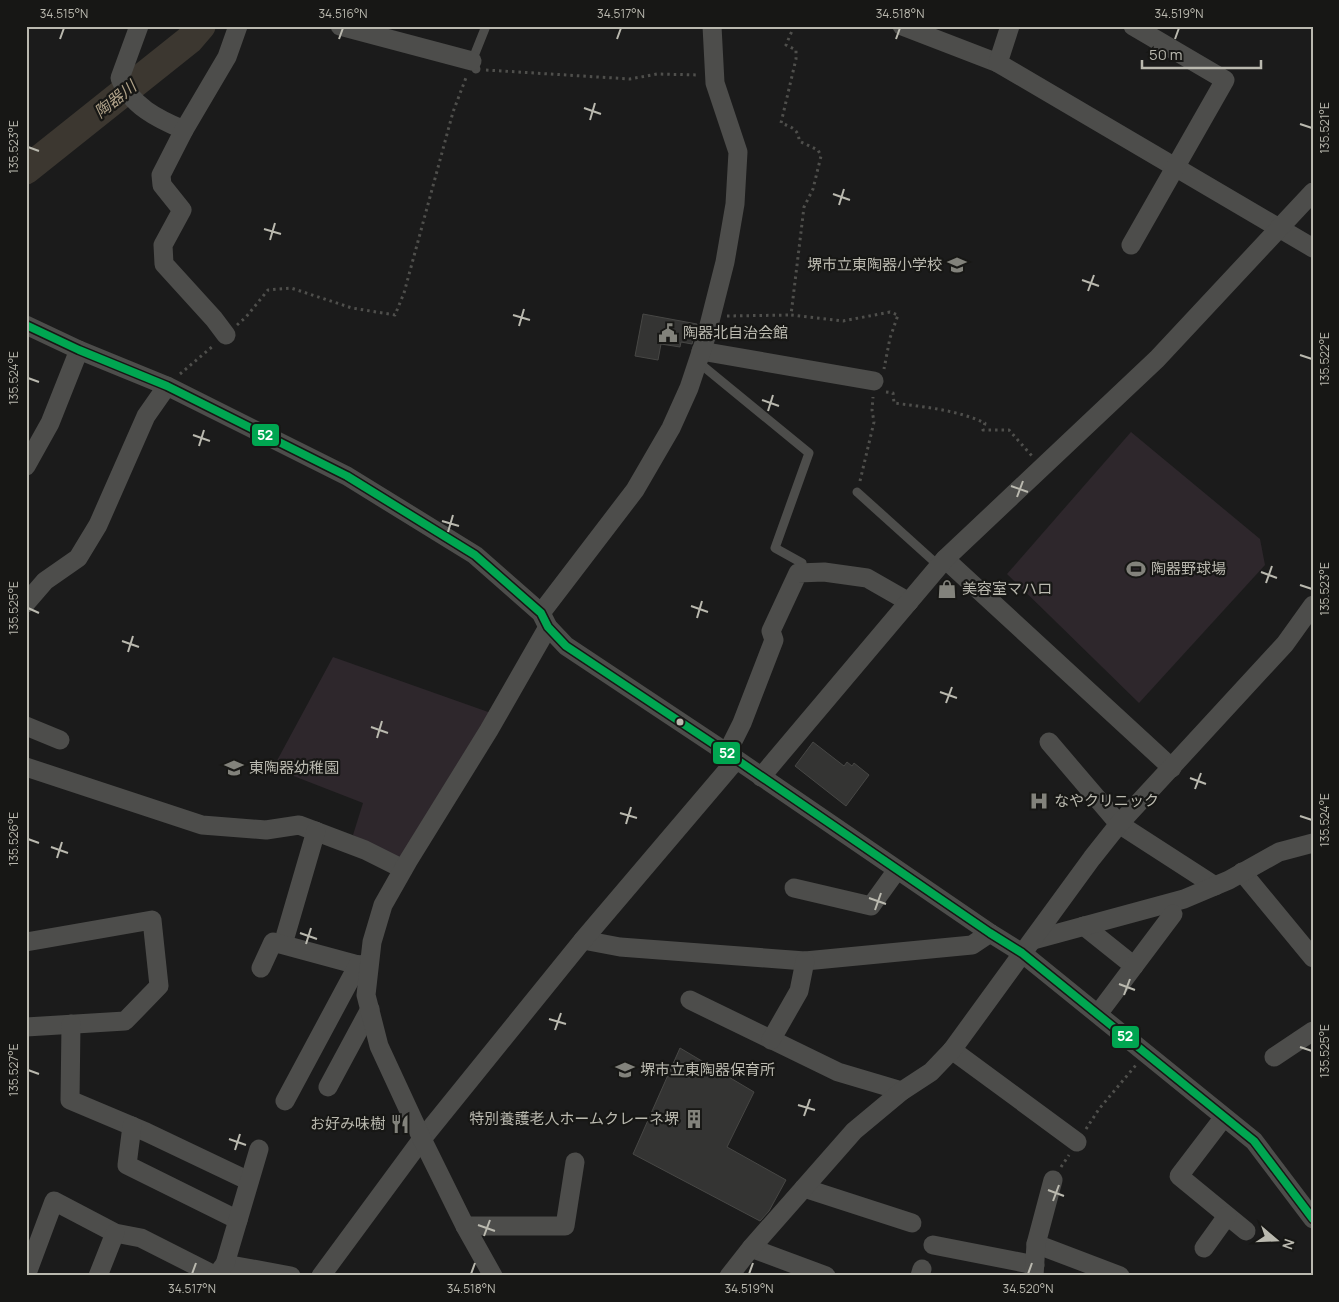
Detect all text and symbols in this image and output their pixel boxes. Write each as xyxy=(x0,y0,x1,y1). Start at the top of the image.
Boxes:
text: 34.515°N xyxy=(40,5,88,22)
text: 34.516°N xyxy=(318,5,368,22)
text: 34.517°N xyxy=(597,5,645,22)
text: 34.518°N xyxy=(876,5,924,22)
text: 34.519°N xyxy=(1154,5,1204,22)
scale bar xyxy=(1142,38,1260,70)
text: 50 m xyxy=(1149,44,1183,65)
water label: 陶器川 xyxy=(89,74,142,123)
text: 135.521°E xyxy=(1316,102,1333,154)
text: 135.523°E xyxy=(5,120,22,174)
place label: 堺市立東陶器小学校 xyxy=(807,254,942,275)
school or university icon: 堺市立東陶器小学校 xyxy=(946,254,968,276)
public building icon: 陶器北自治会館 xyxy=(657,322,679,344)
place label: 陶器北自治会館 xyxy=(683,322,788,343)
text: 135.522°E xyxy=(1316,332,1333,386)
text: 135.524°E xyxy=(5,351,22,405)
line badge: 52 xyxy=(251,423,280,447)
text: 52 xyxy=(257,425,273,444)
sports icon: 陶器野球場 xyxy=(1125,558,1147,580)
place label: 陶器野球場 xyxy=(1151,558,1226,579)
text: 135.523°E xyxy=(1316,562,1333,616)
shop icon: 美容室マハロ xyxy=(936,578,958,600)
place label: 美容室マハロ xyxy=(962,578,1052,599)
text: 135.525°E xyxy=(5,581,22,635)
unlabelled marker xyxy=(675,717,685,727)
line badge: 52 xyxy=(712,741,741,765)
text: 52 xyxy=(719,743,735,762)
school or university icon: 東陶器幼稚園 xyxy=(223,757,245,779)
place label: 東陶器幼稚園 xyxy=(249,757,339,778)
hospital icon: なやクリニック xyxy=(1028,790,1050,812)
place label: なやクリニック xyxy=(1054,790,1159,811)
text: 135.524°E xyxy=(1316,793,1333,847)
text: 135.526°E xyxy=(5,812,22,866)
text: 135.525°E xyxy=(1316,1024,1333,1078)
line badge: 52 xyxy=(1111,1025,1140,1049)
text: 52 xyxy=(1117,1026,1133,1045)
text: 135.527°E xyxy=(5,1043,22,1096)
school or university icon: 堺市立東陶器保育所 xyxy=(614,1059,636,1081)
place label: 堺市立東陶器保育所 xyxy=(640,1059,775,1080)
place label: 特別養護老人ホームクレーネ堺 xyxy=(469,1108,679,1129)
building icon: 特別養護老人ホームクレーネ堺 xyxy=(683,1108,705,1130)
place label: お好み味樹 xyxy=(310,1113,385,1134)
restaurant icon: お好み味樹 xyxy=(389,1113,411,1135)
north arrow xyxy=(1252,1214,1302,1264)
text: N xyxy=(1278,1237,1299,1252)
text: 34.517°N xyxy=(168,1280,216,1297)
text: 34.518°N xyxy=(447,1280,495,1297)
text: 34.519°N xyxy=(724,1280,774,1297)
text: 34.520°N xyxy=(1003,1280,1053,1297)

